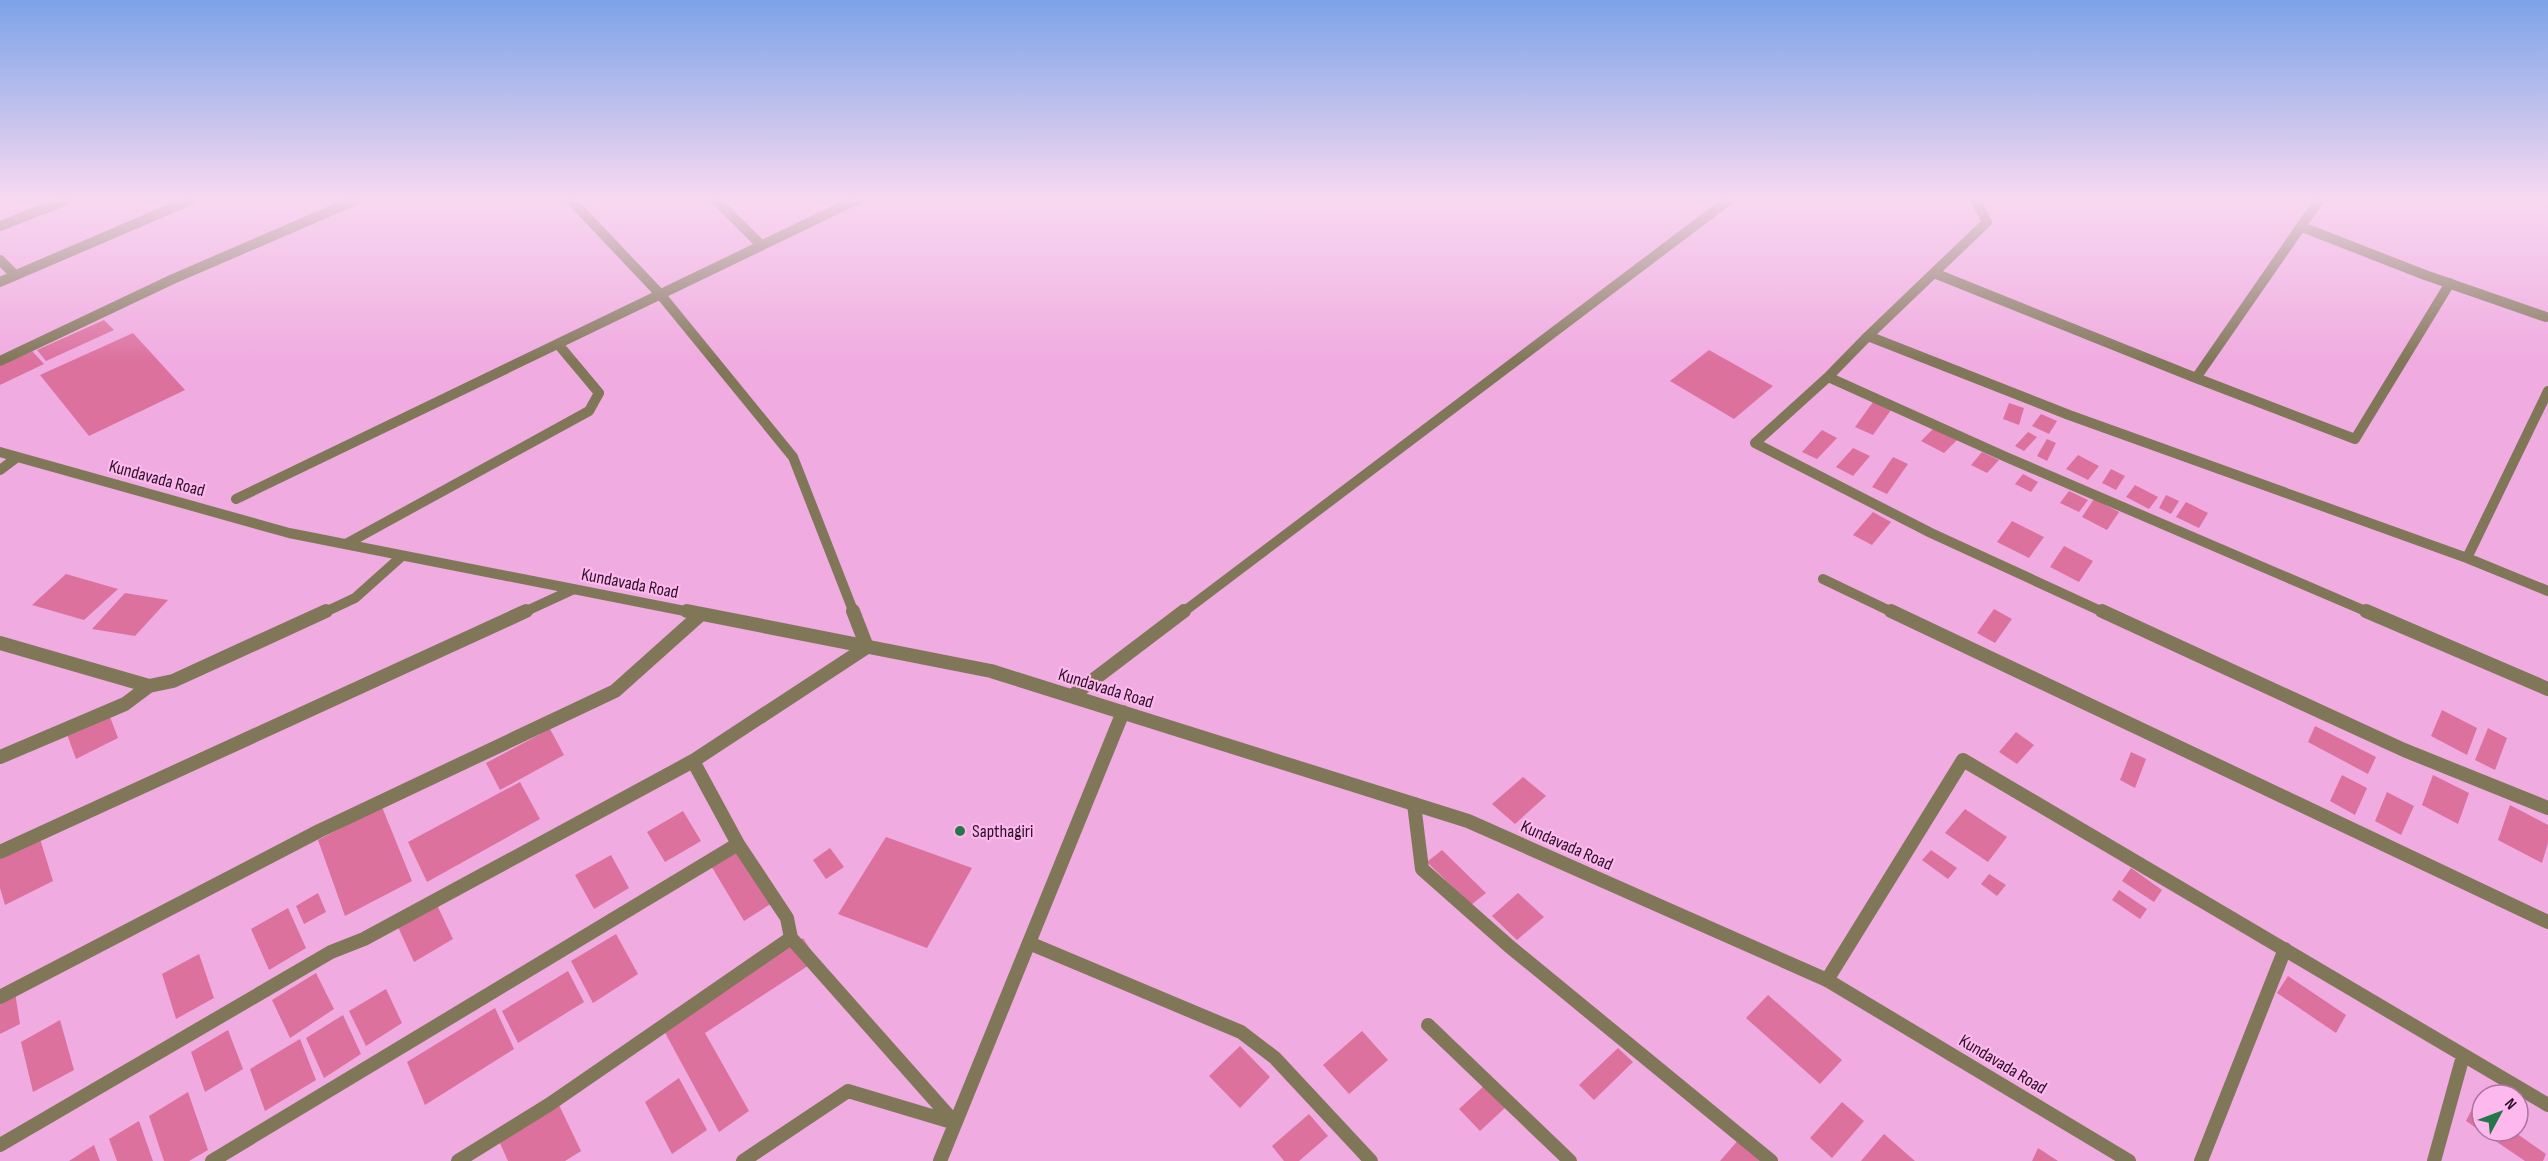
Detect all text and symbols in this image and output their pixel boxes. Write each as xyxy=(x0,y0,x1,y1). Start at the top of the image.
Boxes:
street label: Kundavada Road xyxy=(107,456,207,501)
street label: Kundavada Road xyxy=(580,564,680,603)
street label: Kundavada Road xyxy=(1056,664,1156,713)
street label: Kundavada Road xyxy=(1518,816,1616,875)
place label: Sapthagiri xyxy=(972,821,1033,842)
marker: Sapthagiri xyxy=(953,824,967,838)
street label: Kundavada Road xyxy=(1955,1030,2050,1099)
north arrow xyxy=(2470,1083,2530,1143)
text: N xyxy=(2500,1095,2520,1114)

